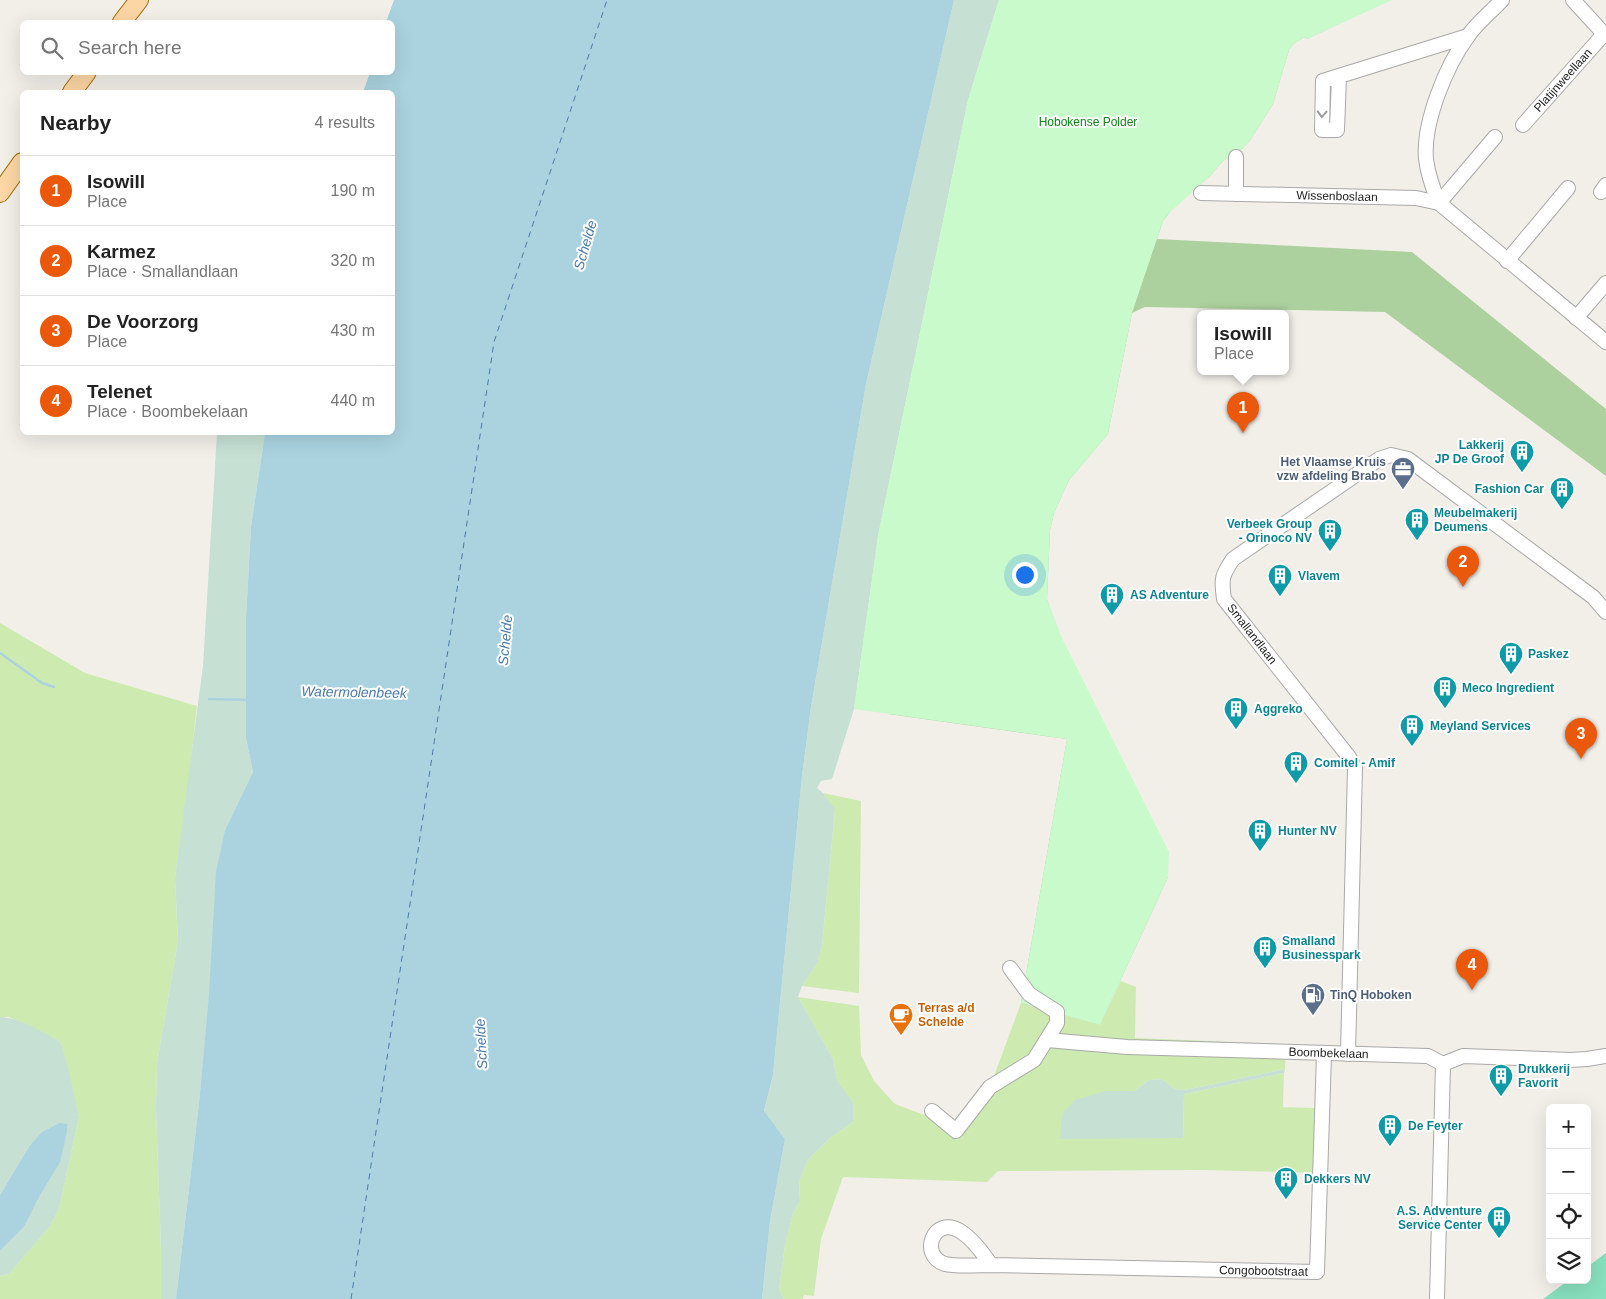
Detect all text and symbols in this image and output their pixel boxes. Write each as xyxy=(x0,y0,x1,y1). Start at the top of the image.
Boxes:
search box xyxy=(20,20,395,75)
icon: search xyxy=(38,34,66,62)
text: Search here xyxy=(78,37,182,58)
street label: Platijnweellaan xyxy=(1531,46,1595,115)
one-way arrow xyxy=(1317,110,1328,118)
text: Nearby xyxy=(40,111,111,134)
text: 4 results xyxy=(315,114,375,131)
park label: Hobokense Polder xyxy=(1039,115,1137,129)
text: Isowill xyxy=(87,171,145,192)
text: 1 xyxy=(52,182,60,199)
text: 190 m xyxy=(331,182,375,199)
street label: Wissenboslaan xyxy=(1296,188,1378,204)
text: Place xyxy=(87,193,127,210)
water label: Schelde xyxy=(570,218,600,272)
text: Karmez xyxy=(87,241,156,262)
text: 2 xyxy=(52,252,60,269)
text: 320 m xyxy=(331,252,375,269)
text: Place · Smallandlaan xyxy=(87,263,238,280)
popup xyxy=(1197,310,1289,375)
text: De Voorzorg xyxy=(87,311,199,332)
text: 3 xyxy=(52,322,60,339)
text: 430 m xyxy=(331,322,375,339)
text: Isowill xyxy=(1214,323,1272,344)
text: Place xyxy=(87,333,127,350)
text: Place xyxy=(1214,345,1254,362)
text: Telenet xyxy=(87,381,152,402)
text: 4 xyxy=(52,392,60,409)
text: 440 m xyxy=(331,392,375,409)
pin: 1 xyxy=(1227,392,1259,433)
text: Place · Boombekelaan xyxy=(87,403,248,420)
place label: Lakkerij JP De Groof xyxy=(1435,438,1505,466)
building icon: Lakkerij JP De Groof xyxy=(1509,439,1535,473)
place label: Het Vlaamse Kruis vzw afdeling Brabo xyxy=(1277,455,1386,483)
office icon: Het Vlaamse Kruis vzw afdeling Brabo xyxy=(1390,456,1416,490)
building icon: Fashion Car xyxy=(1549,476,1575,510)
place label: Fashion Car xyxy=(1475,482,1544,496)
place label: Meubelmakerij Deumens xyxy=(1434,506,1517,534)
building icon: Meubelmakerij Deumens xyxy=(1404,507,1430,541)
place label: Verbeek Group - Orinoco NV xyxy=(1227,517,1312,545)
building icon: Verbeek Group - Orinoco NV xyxy=(1317,518,1343,552)
pin: 2 xyxy=(1447,546,1479,587)
your location xyxy=(1012,562,1038,588)
building icon: Vlavem xyxy=(1267,563,1293,597)
place label: Vlavem xyxy=(1298,569,1340,583)
building icon: AS Adventure xyxy=(1099,582,1125,616)
place label: AS Adventure xyxy=(1130,588,1209,602)
street label: Smallandlaan xyxy=(1224,601,1280,667)
water label: Schelde xyxy=(495,614,515,666)
building icon: Paskez xyxy=(1498,641,1524,675)
place label: Paskez xyxy=(1528,647,1569,661)
building icon: Meco Ingredient xyxy=(1432,675,1458,709)
place label: Meco Ingredient xyxy=(1462,681,1554,695)
water label: Watermolenbeek xyxy=(301,683,408,701)
building icon: Aggreko xyxy=(1223,696,1249,730)
place label: Aggreko xyxy=(1254,702,1303,716)
building icon: Meyland Services xyxy=(1399,713,1425,747)
pin: 3 xyxy=(1565,718,1597,759)
place label: Meyland Services xyxy=(1430,719,1531,733)
building icon: Comitel - Amif xyxy=(1283,750,1309,784)
place label: Comitel - Amif xyxy=(1314,756,1396,770)
building icon: Hunter NV xyxy=(1247,818,1273,852)
place label: Hunter NV xyxy=(1278,824,1337,838)
place label: Smalland Businesspark xyxy=(1282,934,1361,962)
building icon: Smalland Businesspark xyxy=(1252,935,1278,969)
pin: 4 xyxy=(1456,949,1488,990)
fuel station icon: TinQ Hoboken xyxy=(1300,982,1326,1016)
place label: TinQ Hoboken xyxy=(1330,988,1412,1002)
place label: Terras a/d Schelde xyxy=(918,1001,974,1029)
cafe icon: Terras a/d Schelde xyxy=(888,1002,914,1036)
water label: Schelde xyxy=(472,1018,490,1070)
street label: Boombekelaan xyxy=(1288,1045,1369,1061)
place label: Drukkerij Favorit xyxy=(1518,1062,1570,1090)
building icon: Drukkerij Favorit xyxy=(1488,1063,1514,1097)
map controls xyxy=(1546,1104,1591,1284)
button: + xyxy=(1546,1104,1591,1149)
building icon: De Feyter xyxy=(1377,1113,1403,1147)
place label: De Feyter xyxy=(1408,1119,1463,1133)
button: − xyxy=(1546,1149,1591,1194)
building icon: Dekkers NV xyxy=(1273,1166,1299,1200)
place label: Dekkers NV xyxy=(1304,1172,1371,1186)
button: locate xyxy=(1546,1194,1591,1239)
place label: A.S. Adventure Service Center xyxy=(1396,1204,1482,1232)
building icon: A.S. Adventure Service Center xyxy=(1486,1205,1512,1239)
button: layers xyxy=(1546,1239,1591,1284)
street label: Congobootstraat xyxy=(1219,1263,1309,1279)

